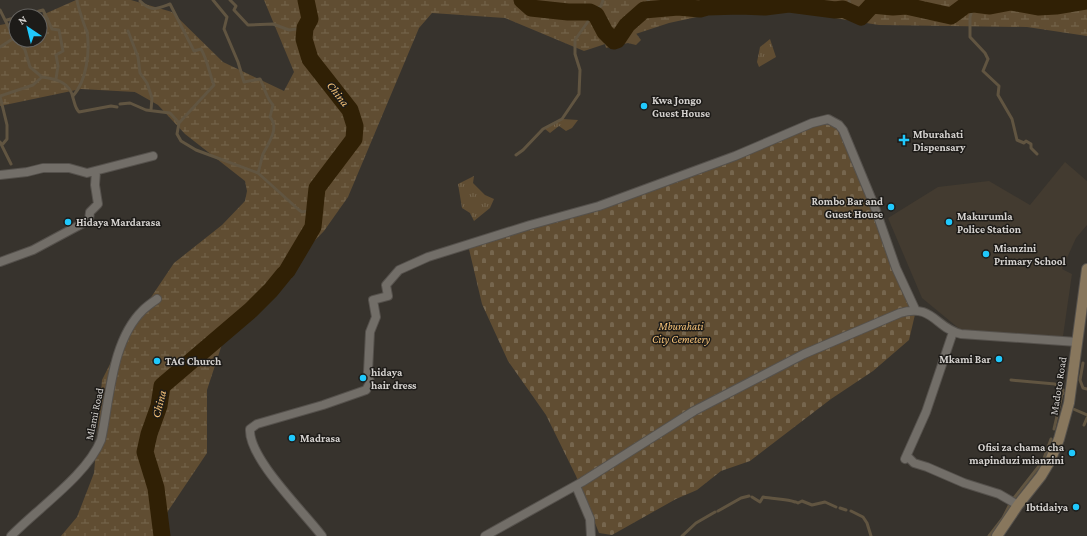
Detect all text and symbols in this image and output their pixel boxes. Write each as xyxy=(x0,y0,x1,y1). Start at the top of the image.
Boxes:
north arrow xyxy=(8,8,48,48)
text: N xyxy=(16,12,29,27)
water label: China xyxy=(324,79,352,110)
place label: Kwa Jongo Guest House xyxy=(652,94,710,119)
marker: Kwa Jongo Guest House xyxy=(639,101,649,111)
place label: Mburahati Dispensary xyxy=(913,128,966,153)
marker: Mburahati Dispensary xyxy=(898,134,910,146)
place label: Rombo Bar and Guest House xyxy=(812,195,883,220)
marker: Rombo Bar and Guest House xyxy=(886,202,896,212)
place label: Makurumla Police Station xyxy=(957,210,1022,235)
place label: Hidaya Mardarasa xyxy=(76,216,161,228)
marker: Hidaya Mardarasa xyxy=(63,217,73,227)
marker: Makurumla Police Station xyxy=(944,217,954,227)
place label: Mianzini Primary School xyxy=(994,242,1066,267)
marker: Mianzini Primary School xyxy=(981,249,991,259)
park label: Mburahati City Cemetery xyxy=(652,320,710,346)
place label: Mkami Bar xyxy=(939,353,992,365)
marker: Mkami Bar xyxy=(994,354,1004,364)
place label: TAG Church xyxy=(165,355,222,367)
marker: TAG Church xyxy=(152,356,162,366)
street label: Madoto Road xyxy=(1047,356,1069,416)
place label: hidaya hair dress xyxy=(371,366,417,391)
marker: hidaya hair dress xyxy=(358,373,368,383)
street label: Mlami Road xyxy=(83,387,105,441)
water label: China xyxy=(149,388,169,419)
place label: Madrasa xyxy=(300,432,341,444)
marker: Madrasa xyxy=(287,433,297,443)
place label: Ofisi za chama cha mapinduzi mianzini xyxy=(969,441,1065,466)
marker: Ofisi za chama cha mapinduzi mianzini xyxy=(1067,448,1077,458)
place label: Ibtidaiya xyxy=(1026,501,1069,513)
marker: Ibtidaiya xyxy=(1071,502,1081,512)

